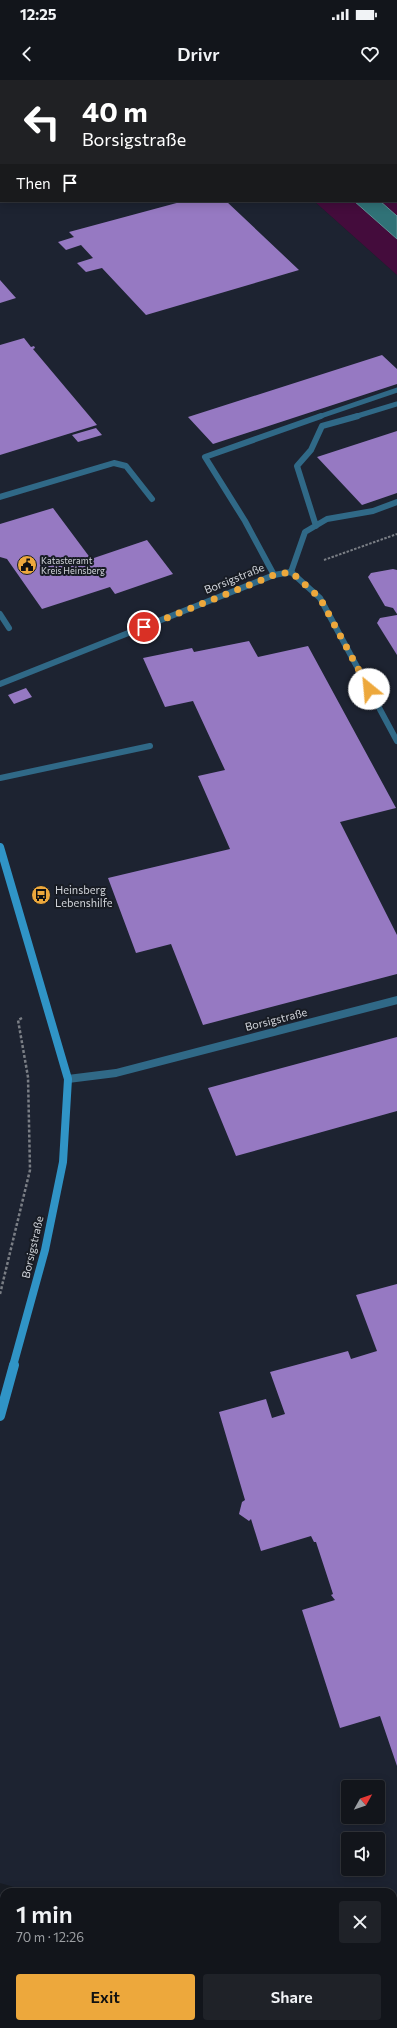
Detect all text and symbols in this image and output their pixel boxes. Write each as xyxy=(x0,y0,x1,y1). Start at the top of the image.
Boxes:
text: 12:25 xyxy=(20,5,57,23)
icon: back xyxy=(16,43,38,65)
text: Drivr xyxy=(177,43,220,65)
icon: heart xyxy=(359,43,381,65)
text: 40 m xyxy=(82,94,148,128)
icon: left xyxy=(16,96,68,148)
text: Borsigstraße xyxy=(82,128,186,150)
icon: arrive xyxy=(59,172,81,194)
text: Then xyxy=(16,174,51,192)
public building icon: Katasteramt Kreis Heinsberg xyxy=(16,554,38,576)
place label: Katasteramt Kreis Heinsberg xyxy=(41,555,105,576)
street label: Borsigstraße xyxy=(202,560,266,596)
pin xyxy=(127,610,161,644)
icon: arrive xyxy=(133,616,155,638)
position arrow xyxy=(348,668,390,710)
place label: Heinsberg Lebenshilfe xyxy=(55,883,113,909)
bus stop icon: Heinsberg Lebenshilfe xyxy=(30,884,52,906)
street label: Borsigstraße xyxy=(244,1005,309,1033)
street label: Borsigstraße xyxy=(19,1214,46,1279)
north arrow xyxy=(341,1780,385,1824)
map controls xyxy=(341,1780,385,1876)
button: sound xyxy=(341,1832,385,1876)
text: 1 min xyxy=(16,1899,73,1928)
button: close xyxy=(339,1901,381,1943)
text: 70 m · 12:26 xyxy=(16,1929,84,1945)
button: Exit xyxy=(16,1974,195,2020)
button: Share xyxy=(203,1974,381,2020)

